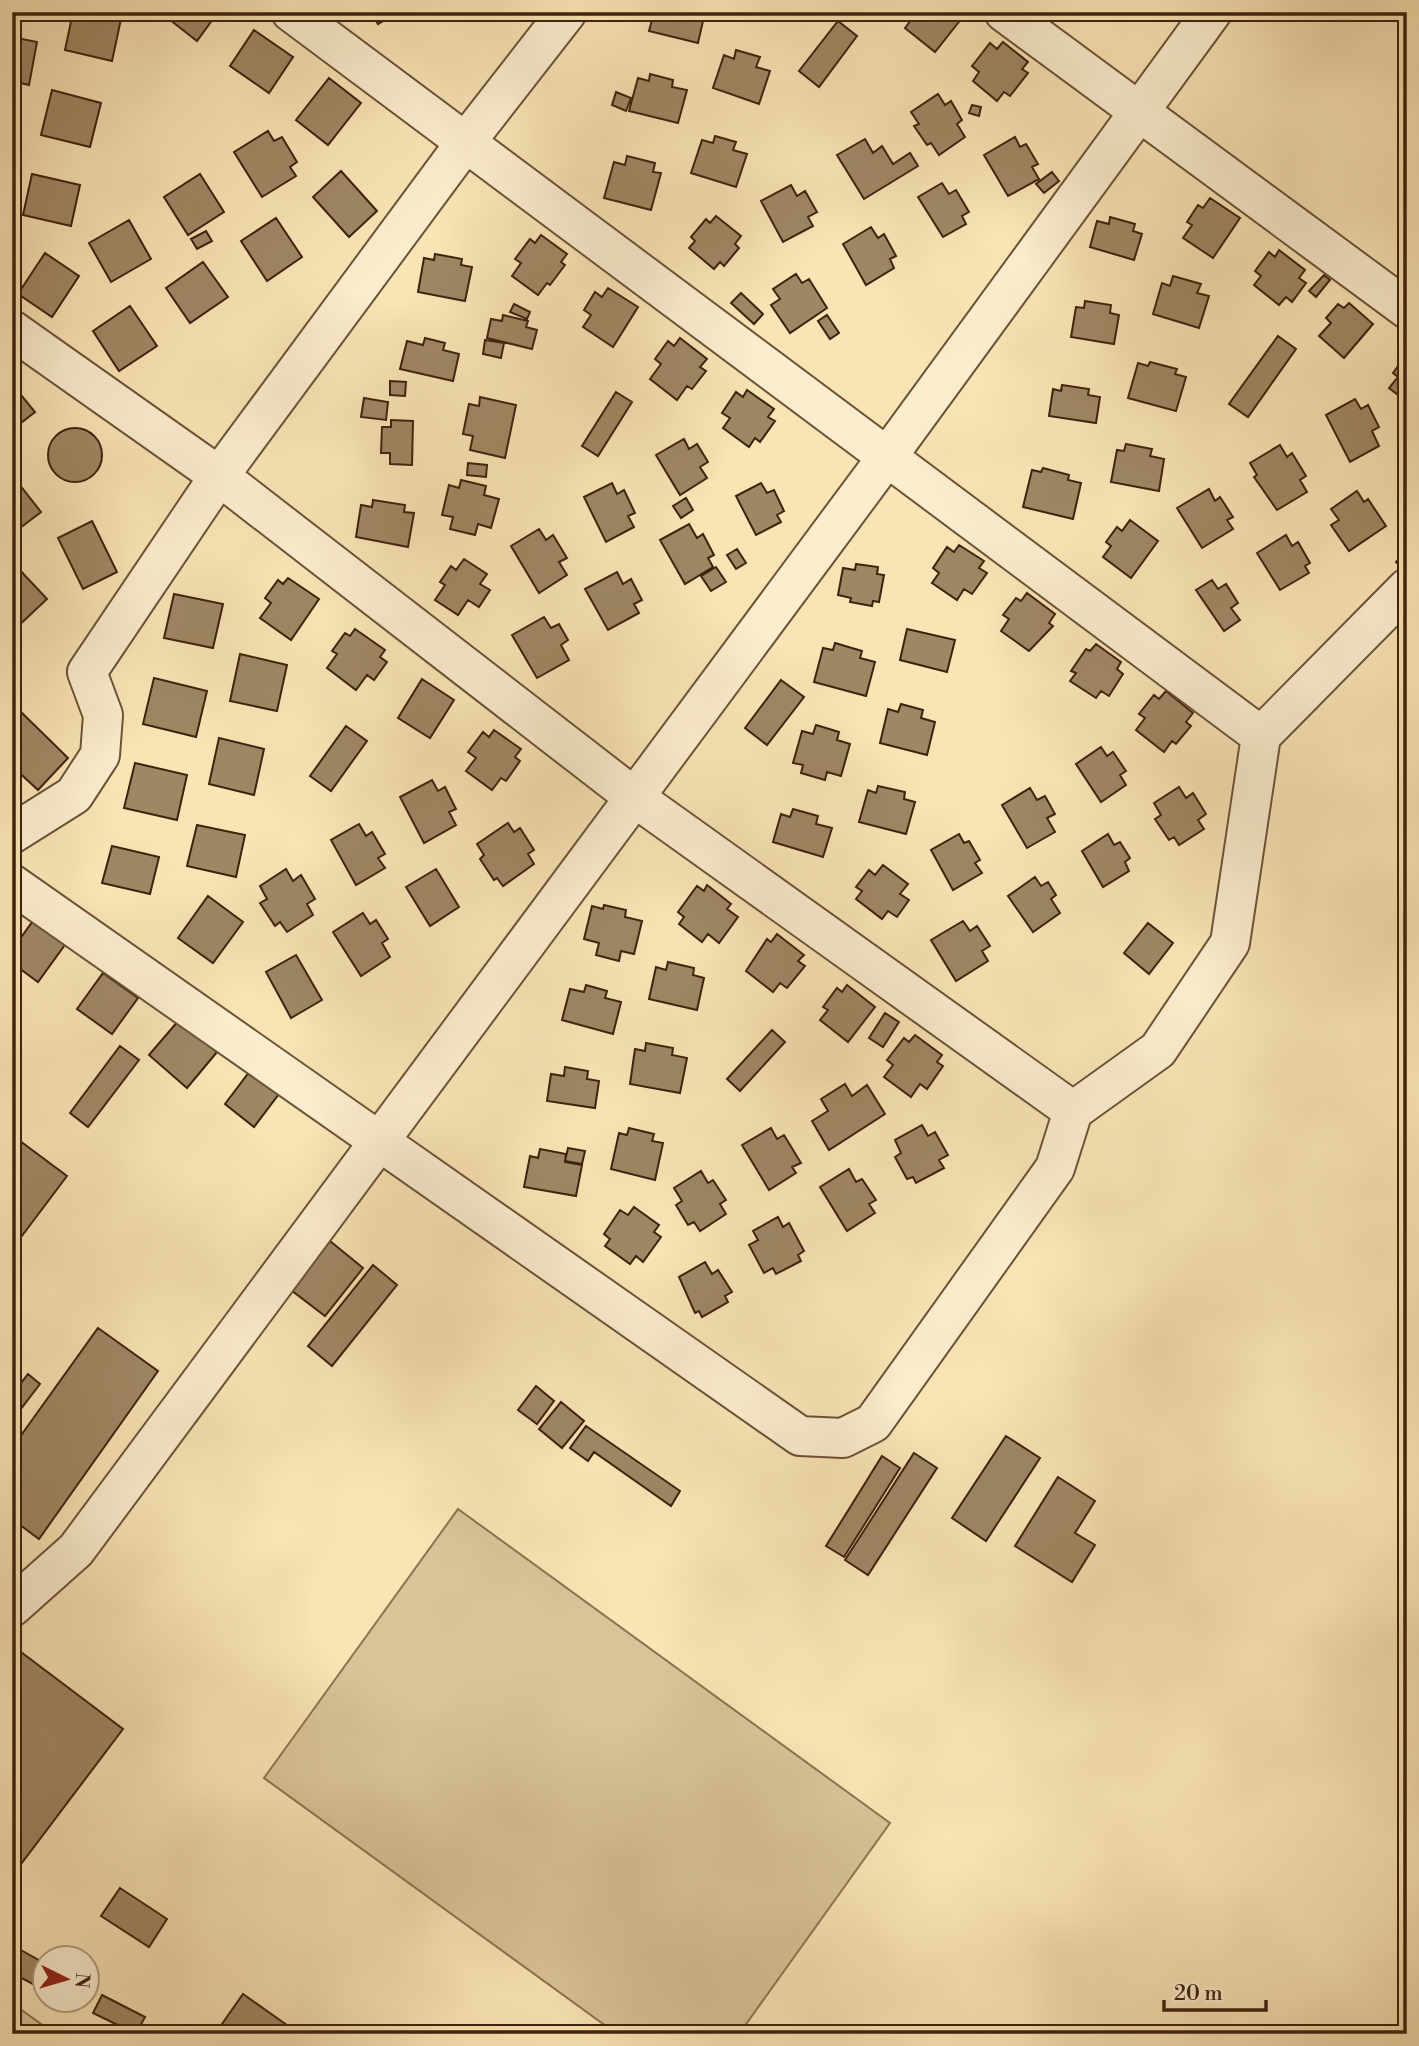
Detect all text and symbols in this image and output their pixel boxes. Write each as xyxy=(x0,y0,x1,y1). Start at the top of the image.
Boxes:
north arrow xyxy=(32,1944,102,2014)
scale bar xyxy=(1164,1969,1265,2013)
text: N xyxy=(69,1972,95,1989)
text: 20 m xyxy=(1174,1981,1223,2007)

